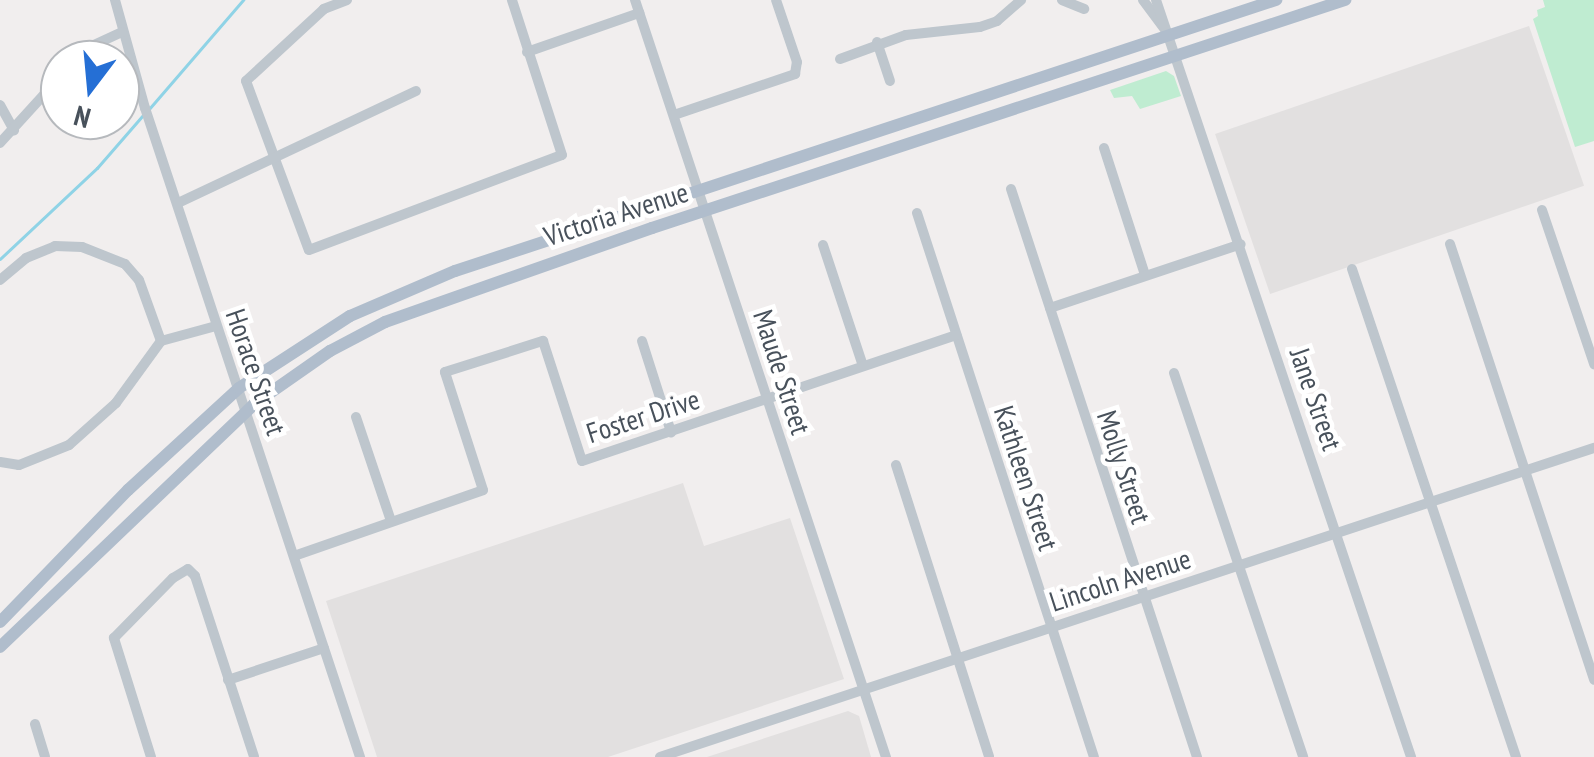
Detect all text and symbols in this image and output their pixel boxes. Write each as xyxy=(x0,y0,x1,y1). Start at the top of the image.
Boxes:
north arrow xyxy=(40,40,140,140)
text: N xyxy=(70,98,95,137)
street label: Victoria Avenue xyxy=(539,175,693,253)
street label: Horace Street xyxy=(219,305,293,439)
street label: Maude Street xyxy=(746,306,818,438)
street label: Jane Street xyxy=(1283,344,1349,454)
street label: Foster Drive xyxy=(582,382,704,450)
street label: Kathleen Street xyxy=(987,401,1065,555)
street label: Molly Street xyxy=(1090,406,1158,528)
street label: Lincoln Avenue xyxy=(1045,541,1195,619)

